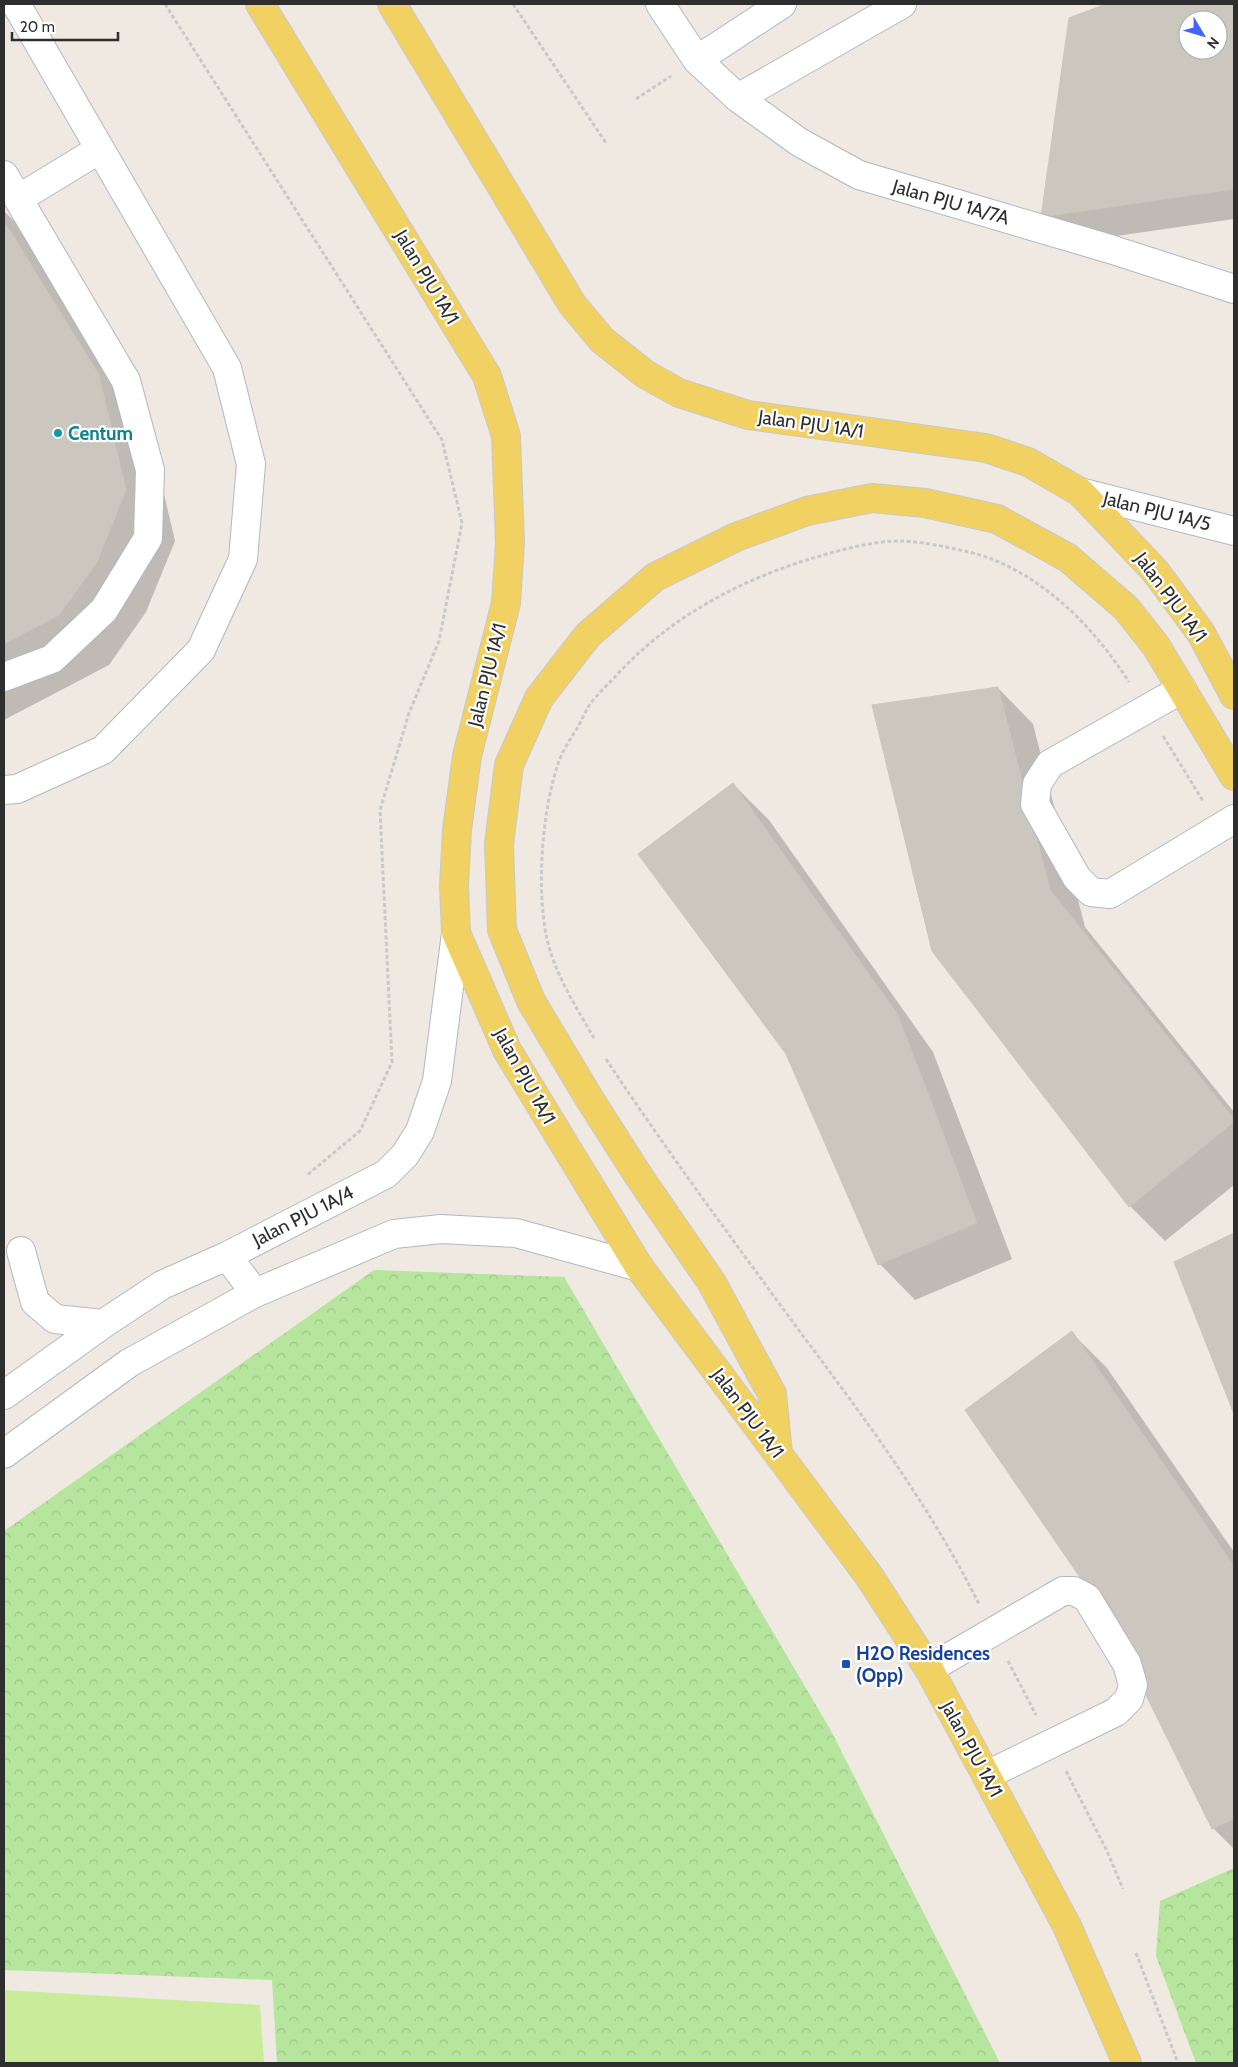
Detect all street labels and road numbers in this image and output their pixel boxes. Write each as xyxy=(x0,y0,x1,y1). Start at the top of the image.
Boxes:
street label: Jalan PJU 1A/7A xyxy=(889,174,1012,230)
street label: Jalan PJU 1A/1 xyxy=(389,225,464,328)
street label: Jalan PJU 1A/1 xyxy=(756,405,865,443)
street label: Jalan PJU 1A/5 xyxy=(1100,486,1213,536)
street label: Jalan PJU 1A/1 xyxy=(1129,547,1212,646)
street label: Jalan PJU 1A/1 xyxy=(463,621,511,730)
street label: Jalan PJU 1A/1 xyxy=(489,1023,561,1128)
street label: Jalan PJU 1A/4 xyxy=(248,1181,357,1252)
street label: Jalan PJU 1A/1 xyxy=(706,1363,789,1462)
street label: Jalan PJU 1A/1 xyxy=(936,1696,1008,1801)

